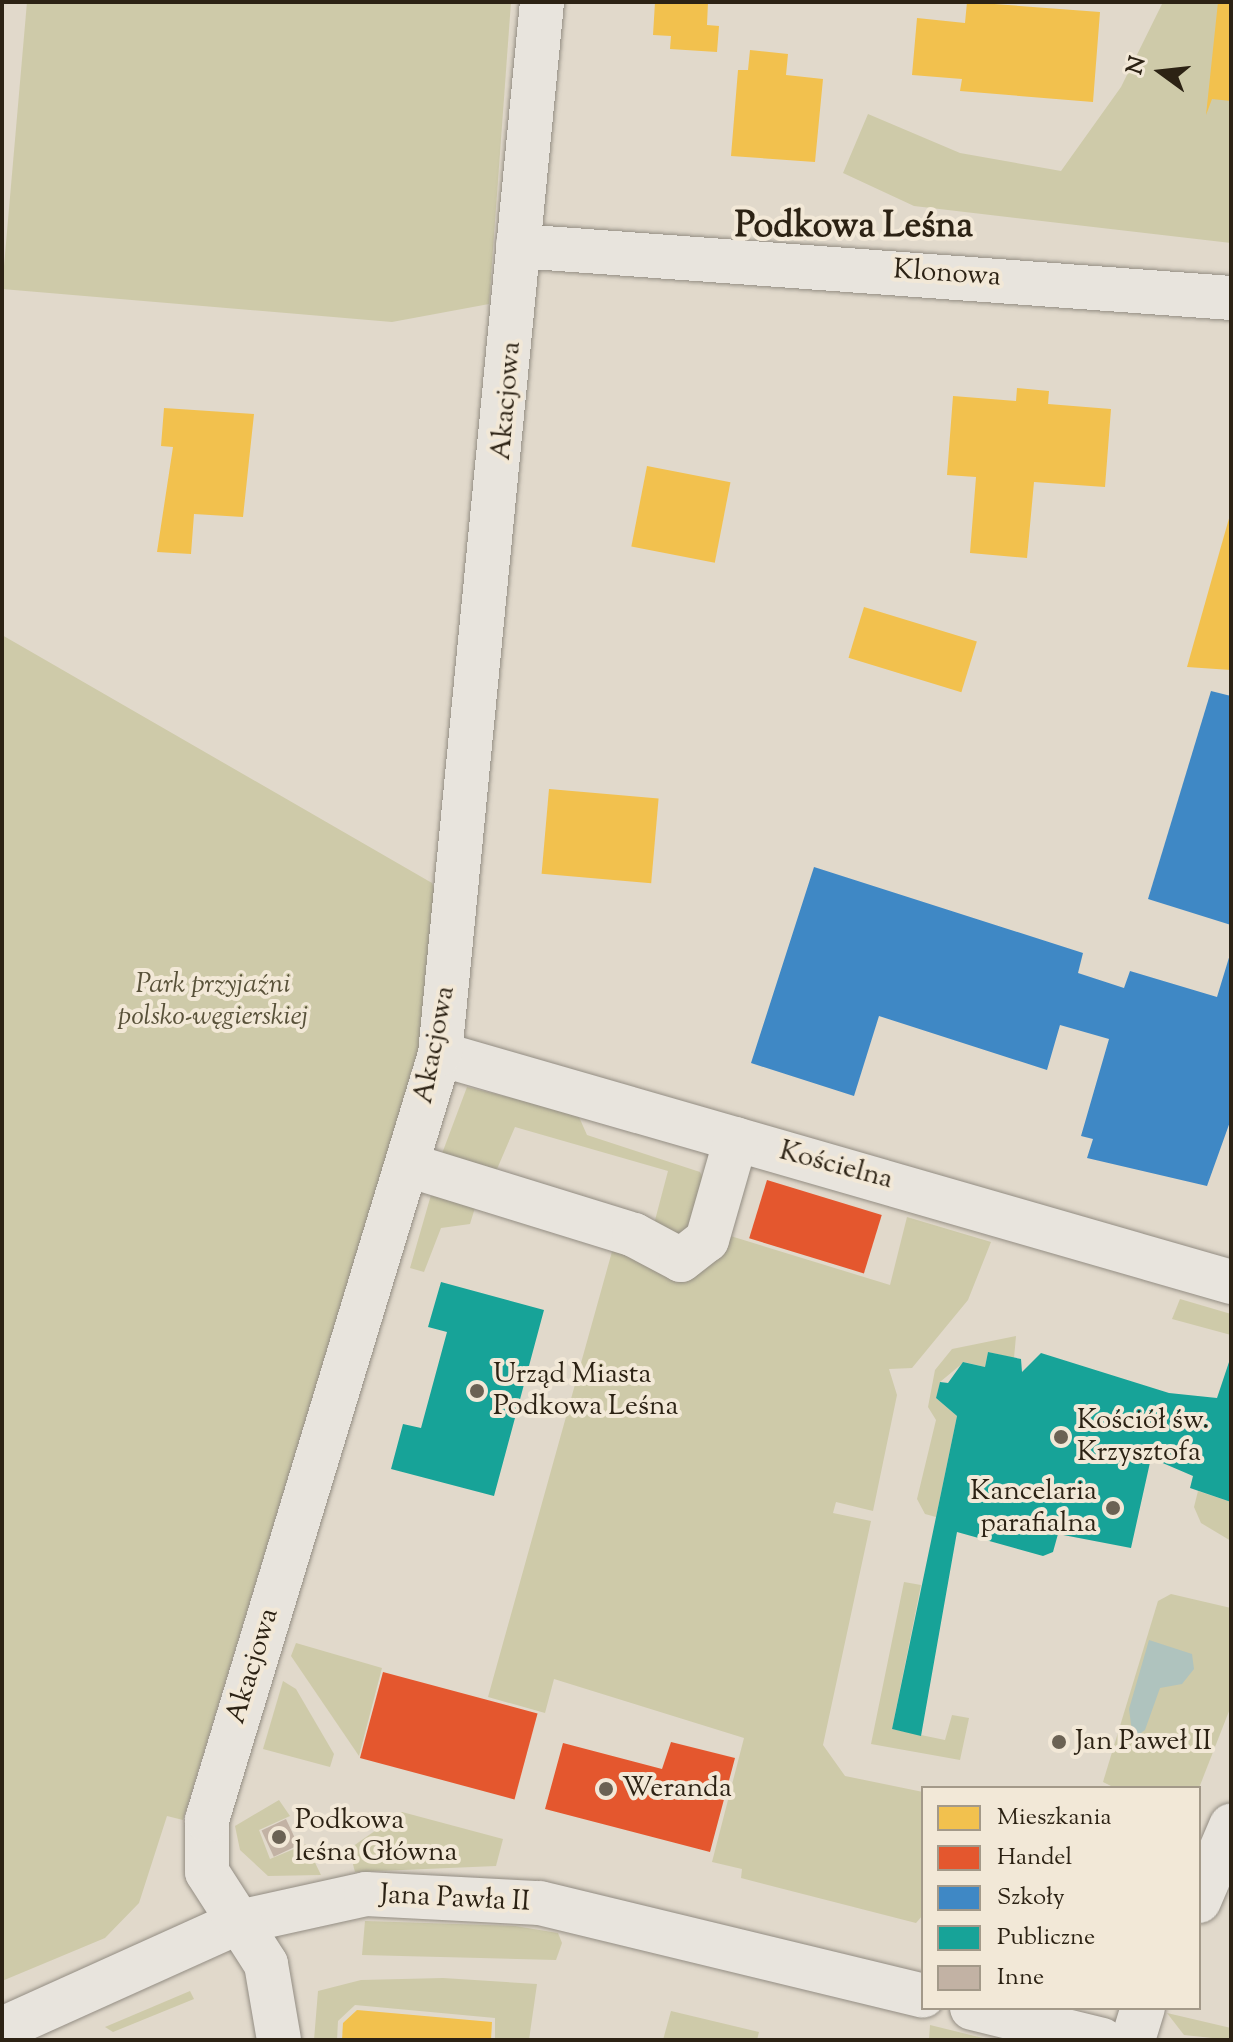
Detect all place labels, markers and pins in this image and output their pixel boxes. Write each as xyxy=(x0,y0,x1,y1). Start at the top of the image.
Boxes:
place label: Urząd Miasta Podkowa Leśna xyxy=(493,1358,678,1424)
marker: Urząd Miasta Podkowa Leśna xyxy=(468,1382,486,1400)
place label: Kościół św. Krzysztofa xyxy=(1077,1404,1209,1470)
marker: Kościół św. Krzysztofa xyxy=(1052,1428,1070,1446)
place label: Kancelaria parafialna xyxy=(970,1475,1097,1541)
marker: Kancelaria parafialna xyxy=(1104,1499,1122,1517)
place label: Jan Paweł II xyxy=(1075,1725,1212,1759)
marker: Jan Paweł II xyxy=(1050,1733,1068,1751)
place label: Weranda xyxy=(622,1772,732,1806)
marker: Weranda xyxy=(597,1780,615,1798)
place label: Podkowa leśna Główna xyxy=(295,1804,457,1870)
marker: Podkowa leśna Główna xyxy=(270,1828,288,1846)

